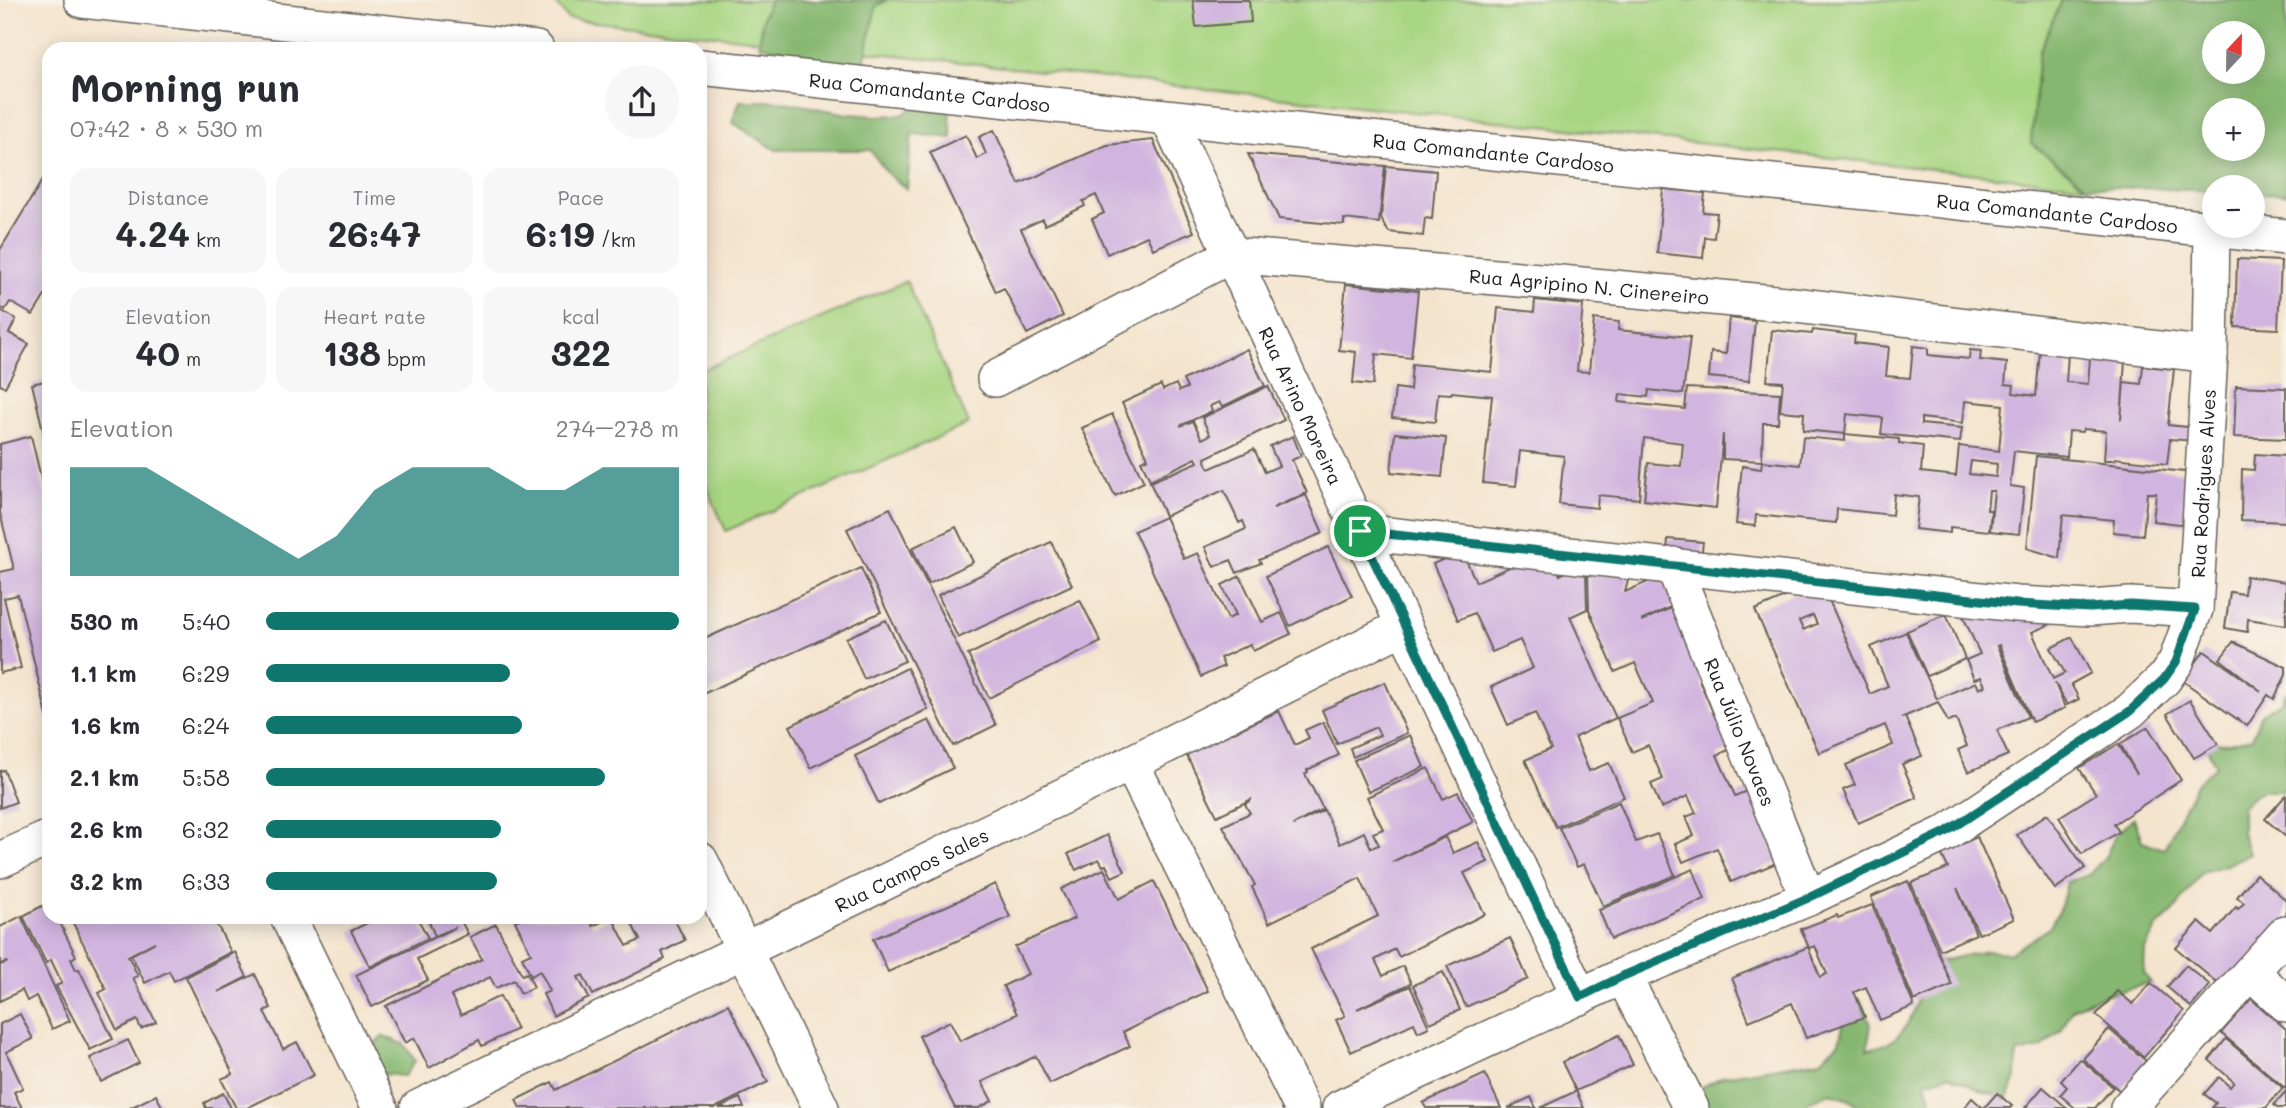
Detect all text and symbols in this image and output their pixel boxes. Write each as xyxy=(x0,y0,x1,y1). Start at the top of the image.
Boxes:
north arrow xyxy=(2202,21,2264,84)
map controls xyxy=(2202,21,2265,238)
text: Morning run xyxy=(70,62,300,112)
button: share xyxy=(605,65,679,139)
street label: Rua Comandante Cardoso xyxy=(808,66,1052,117)
button: + xyxy=(2202,98,2265,161)
text: 07:42 · 8 × 530 m xyxy=(70,113,263,143)
street label: Rua Comandante Cardoso xyxy=(1372,127,1615,177)
button: − xyxy=(2202,175,2265,238)
text: Distance xyxy=(127,185,209,210)
text: Time xyxy=(353,185,396,210)
text: Pace xyxy=(558,185,604,210)
street label: Rua Comandante Cardoso xyxy=(1935,187,2179,238)
text: 4.24 xyxy=(115,210,190,256)
text: 26:47 xyxy=(328,210,421,256)
text: 6:19 xyxy=(526,210,595,256)
text: km xyxy=(190,227,221,252)
text: /km xyxy=(595,227,636,252)
street label: Rua Agripino N. Cinereiro xyxy=(1468,262,1710,309)
text: Elevation xyxy=(126,304,211,329)
text: Heart rate xyxy=(323,304,426,329)
text: kcal xyxy=(562,304,600,329)
street label: Rua Arino Moreira xyxy=(1254,322,1349,489)
text: 40 xyxy=(135,329,180,375)
text: 138 xyxy=(323,329,381,375)
text: 322 xyxy=(551,329,611,375)
text: m xyxy=(180,346,201,371)
text: bpm xyxy=(381,346,426,371)
street label: Rua Rodrigues Alves xyxy=(2184,388,2220,578)
text: Elevation xyxy=(70,413,173,443)
text: 274–278 m xyxy=(556,413,679,443)
pin xyxy=(1330,501,1390,561)
icon: arrive xyxy=(1341,512,1379,550)
text: 530 m xyxy=(70,606,139,636)
text: 5:40 xyxy=(182,606,230,636)
street label: Rua Júlio Novaes xyxy=(1699,654,1782,810)
text: 1.1 km xyxy=(70,658,136,688)
text: 6:29 xyxy=(182,658,229,688)
text: 1.6 km xyxy=(70,710,140,740)
text: 6:24 xyxy=(182,710,229,740)
text: 2.1 km xyxy=(70,762,139,792)
text: 5:58 xyxy=(182,762,230,792)
text: 2.6 km xyxy=(70,814,143,844)
text: 6:32 xyxy=(182,814,229,844)
street label: Rua Campos Sales xyxy=(830,822,992,917)
text: 3.2 km xyxy=(70,866,143,896)
text: 6:33 xyxy=(182,866,230,896)

